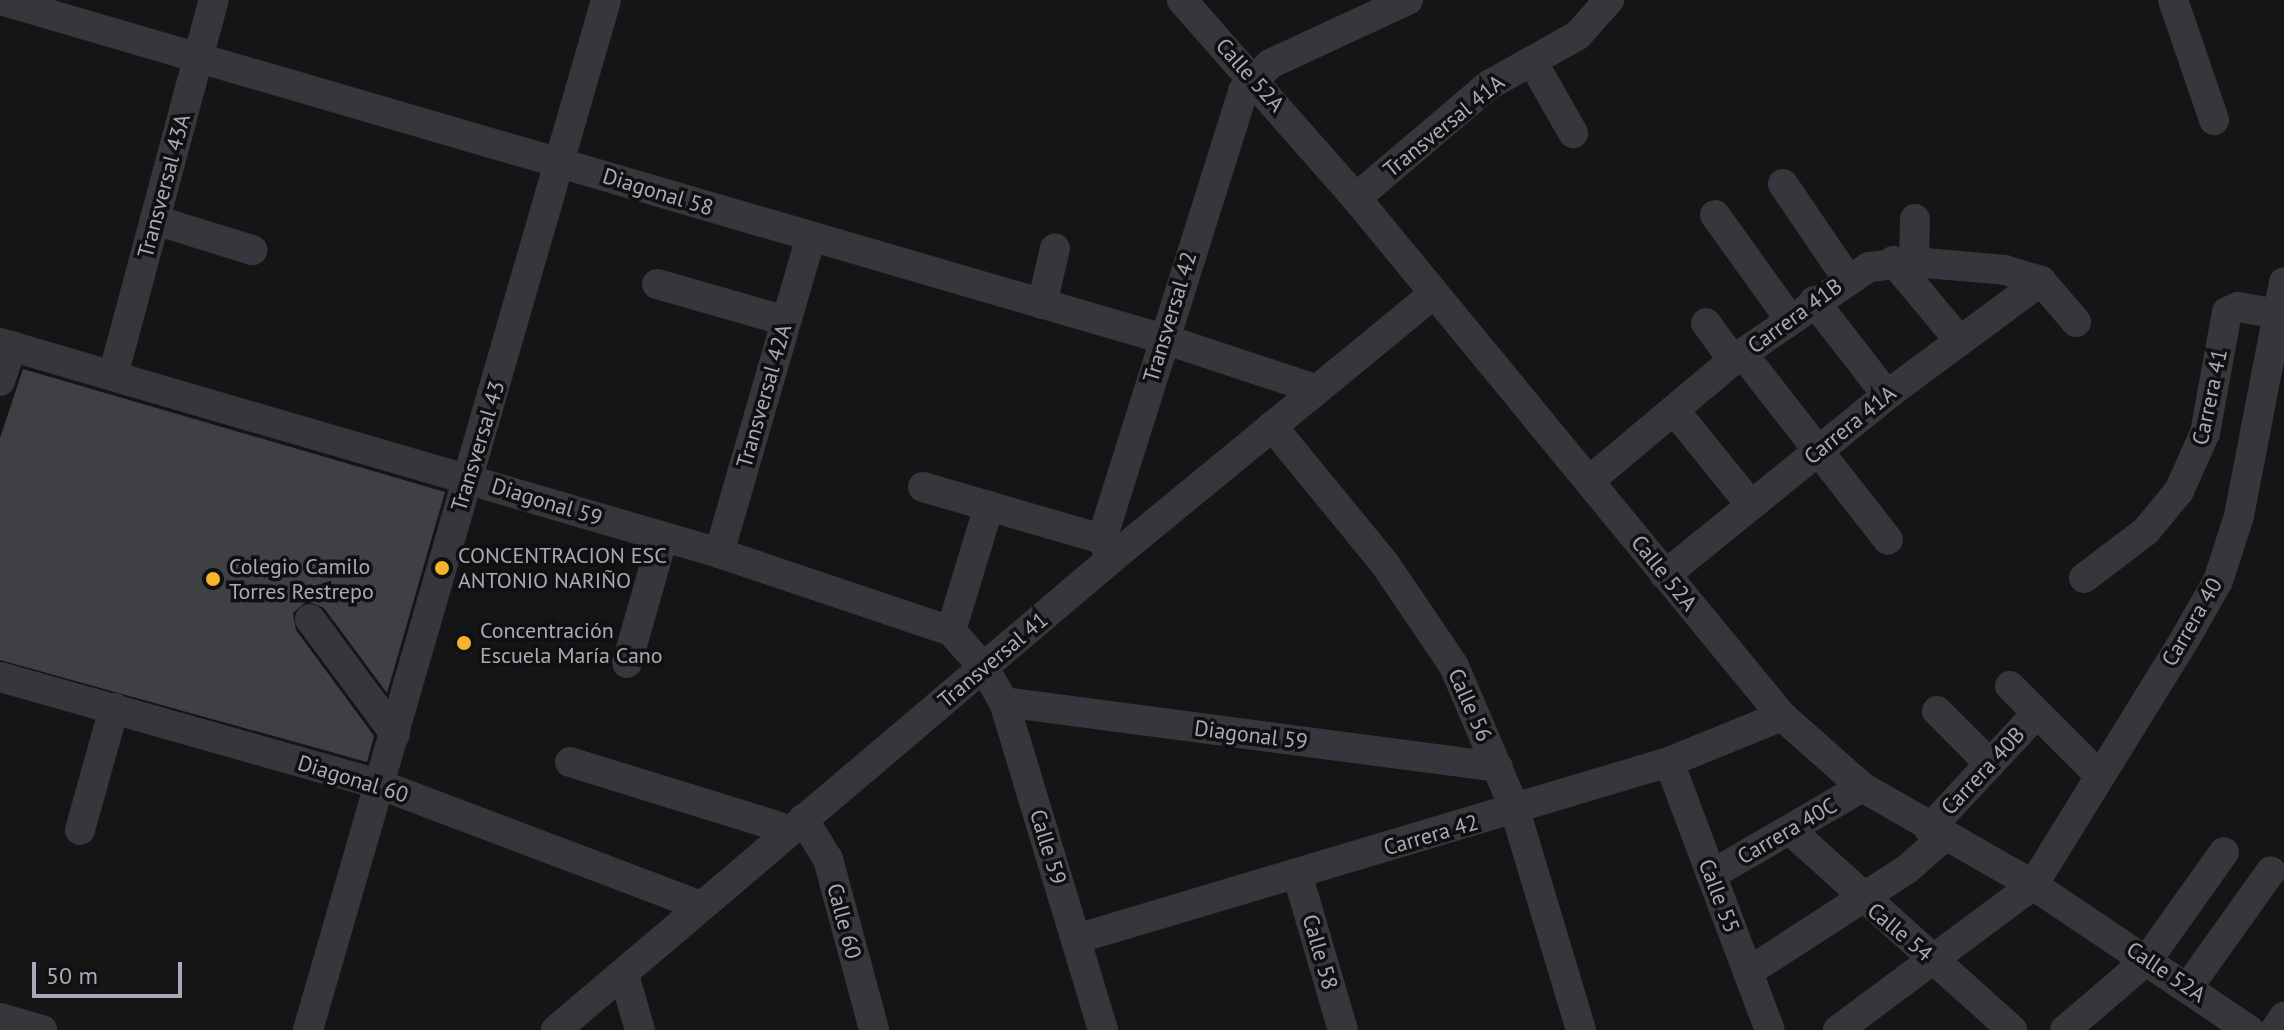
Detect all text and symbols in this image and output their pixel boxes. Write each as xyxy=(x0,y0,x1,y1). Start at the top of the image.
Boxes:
street label: Calle 52A xyxy=(1210,33,1290,117)
street label: Transversal 41A xyxy=(1378,69,1510,183)
street label: Transversal 43A xyxy=(132,111,196,261)
street label: Diagonal 58 xyxy=(600,163,716,221)
street label: Transversal 42 xyxy=(1138,249,1202,385)
street label: Carrera 41B xyxy=(1743,273,1847,359)
street label: Transversal 42A xyxy=(731,321,797,471)
street label: Carrera 41 xyxy=(2187,347,2233,447)
street label: Transversal 43 xyxy=(446,378,510,514)
street label: Carrera 41A xyxy=(1799,380,1901,470)
street label: Diagonal 59 xyxy=(489,473,605,531)
street label: Calle 52A xyxy=(1625,530,1703,616)
place label: CONCENTRACION ESC ANTONIO NARIÑO xyxy=(458,542,667,594)
place label: Colegio Camilo Torres Restrepo xyxy=(229,553,374,604)
marker: CONCENTRACION ESC ANTONIO NARIÑO xyxy=(433,559,451,577)
marker: Colegio Camilo Torres Restrepo xyxy=(204,570,222,588)
street label: Carrera 40 xyxy=(2156,573,2228,671)
street label: Transversal 41 xyxy=(933,606,1053,714)
place label: Concentración Escuela María Cano xyxy=(480,617,663,668)
marker: Concentración Escuela María Cano xyxy=(455,634,473,652)
street label: Calle 56 xyxy=(1442,664,1498,746)
street label: Diagonal 59 xyxy=(1193,715,1309,755)
street label: Carrera 40B xyxy=(1936,722,2030,820)
street label: Diagonal 60 xyxy=(295,750,411,808)
street label: Carrera 40C xyxy=(1733,792,1841,870)
street label: Calle 59 xyxy=(1024,806,1072,888)
street label: Carrera 42 xyxy=(1381,809,1481,861)
street label: Calle 55 xyxy=(1693,855,1745,937)
street label: Calle 60 xyxy=(821,880,867,962)
street label: Calle 54 xyxy=(1862,897,1938,967)
street label: Calle 58 xyxy=(1297,911,1343,993)
street label: Calle 52A xyxy=(2121,936,2211,1008)
scale bar xyxy=(36,946,186,996)
text: 50 m xyxy=(46,960,98,991)

